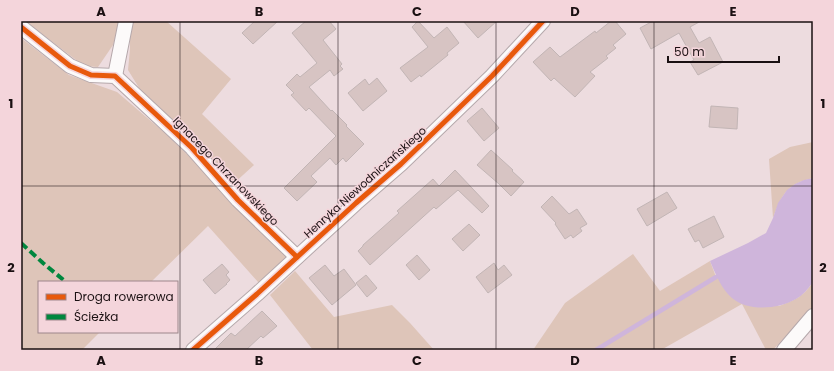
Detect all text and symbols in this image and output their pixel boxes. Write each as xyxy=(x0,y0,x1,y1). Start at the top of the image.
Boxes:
text: A xyxy=(96,2,106,21)
text: B xyxy=(255,2,264,21)
text: C xyxy=(412,2,422,21)
text: D xyxy=(570,2,580,21)
text: E xyxy=(729,2,737,21)
scale bar xyxy=(668,38,779,64)
text: 50 m xyxy=(674,43,705,60)
text: 1 xyxy=(9,94,13,113)
text: 1 xyxy=(821,94,825,113)
street label: Ignacego Chrzanowskiego xyxy=(169,113,283,229)
street label: Henryka Niewodniczańskiego xyxy=(300,123,430,241)
text: 2 xyxy=(7,258,15,277)
text: 2 xyxy=(819,258,827,277)
legend xyxy=(38,281,178,333)
text: Droga rowerowa xyxy=(74,288,174,305)
text: Ścieżka xyxy=(74,308,118,325)
text: A xyxy=(96,351,106,370)
text: B xyxy=(255,351,264,370)
text: C xyxy=(412,351,422,370)
text: D xyxy=(570,351,580,370)
text: E xyxy=(729,351,737,370)

